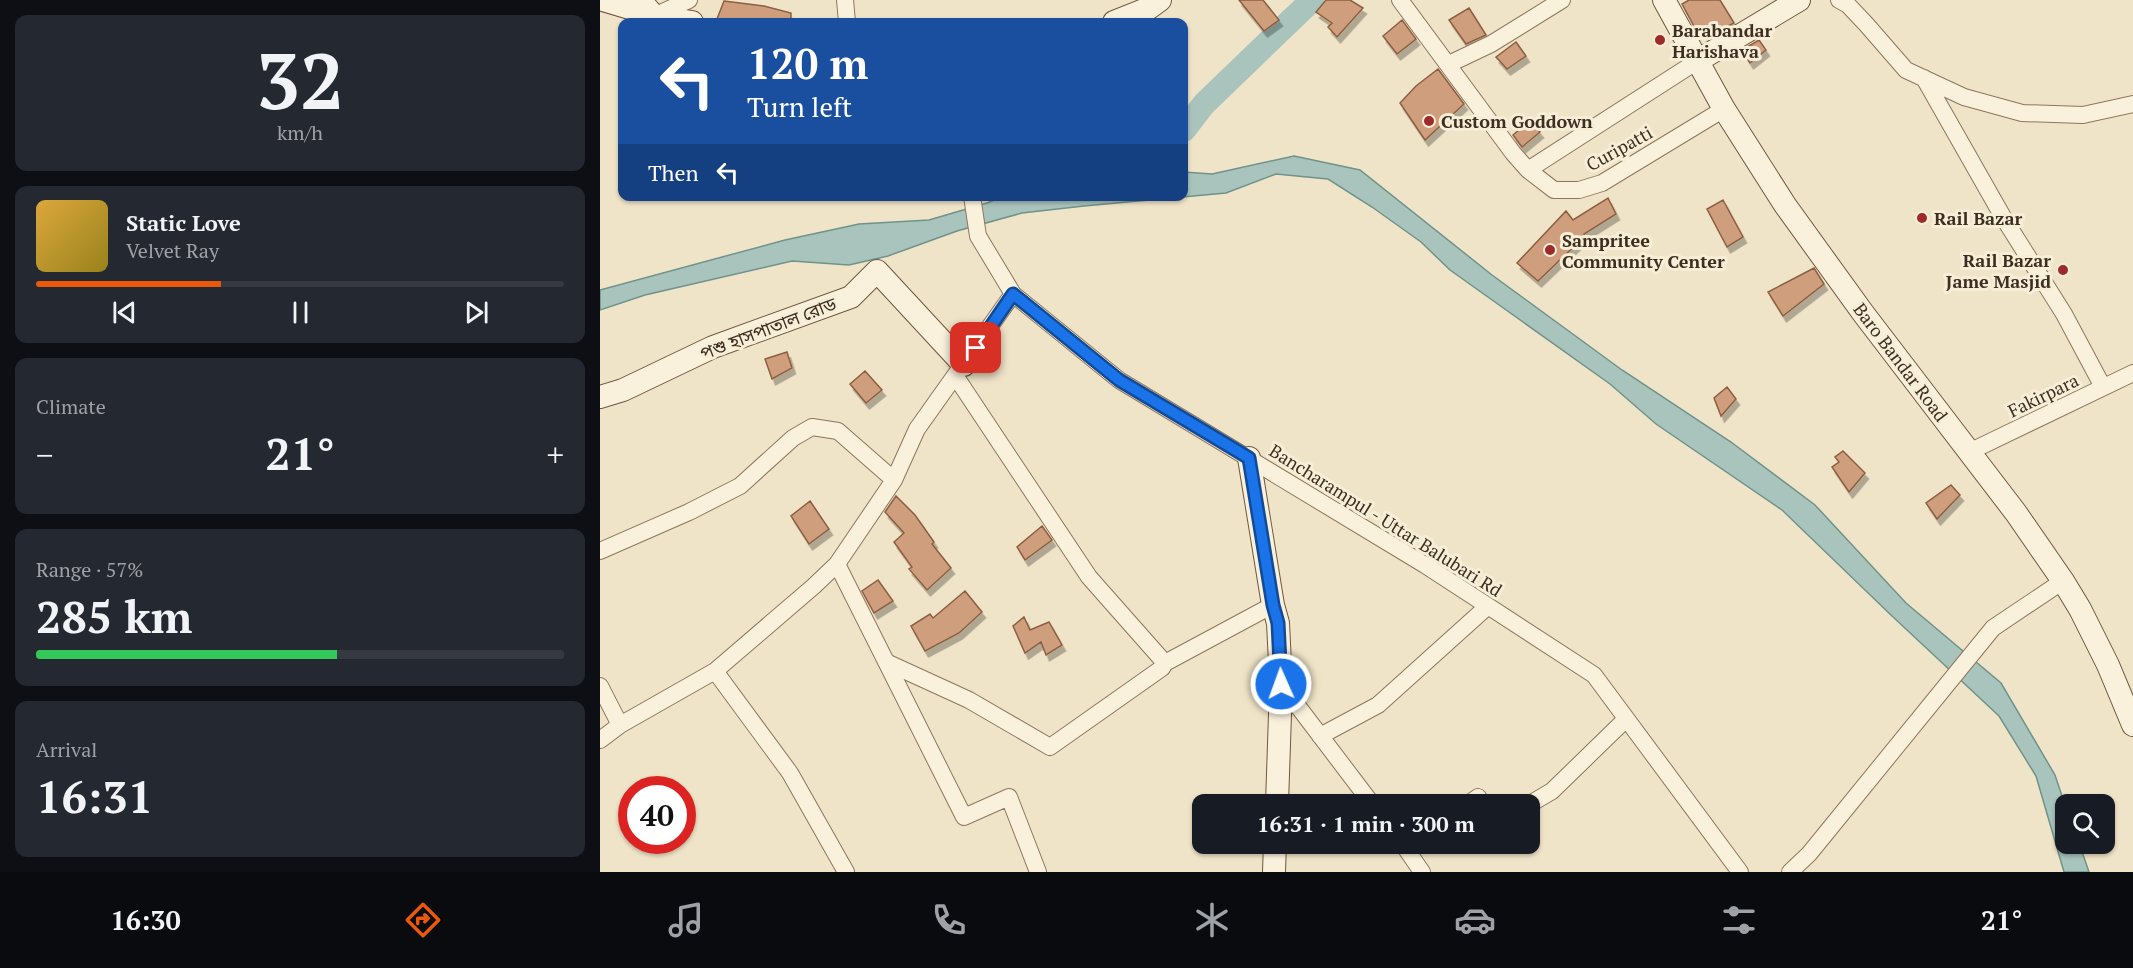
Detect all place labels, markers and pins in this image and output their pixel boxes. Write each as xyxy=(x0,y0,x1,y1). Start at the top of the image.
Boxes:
place label: Barabandar Harishava xyxy=(1672,18,1773,63)
marker: Barabandar Harishava xyxy=(1653,33,1667,47)
place label: Custom Goddown xyxy=(1441,109,1593,133)
marker: Custom Goddown xyxy=(1422,114,1436,128)
place label: Rail Bazar xyxy=(1934,206,2022,230)
marker: Rail Bazar xyxy=(1915,211,1929,225)
place label: Sampritee Community Center xyxy=(1562,228,1725,273)
marker: Sampritee Community Center xyxy=(1543,243,1557,257)
place label: Rail Bazar Jame Masjid xyxy=(1946,248,2051,293)
marker: Rail Bazar Jame Masjid xyxy=(2056,263,2070,277)
pin xyxy=(950,322,1001,373)

